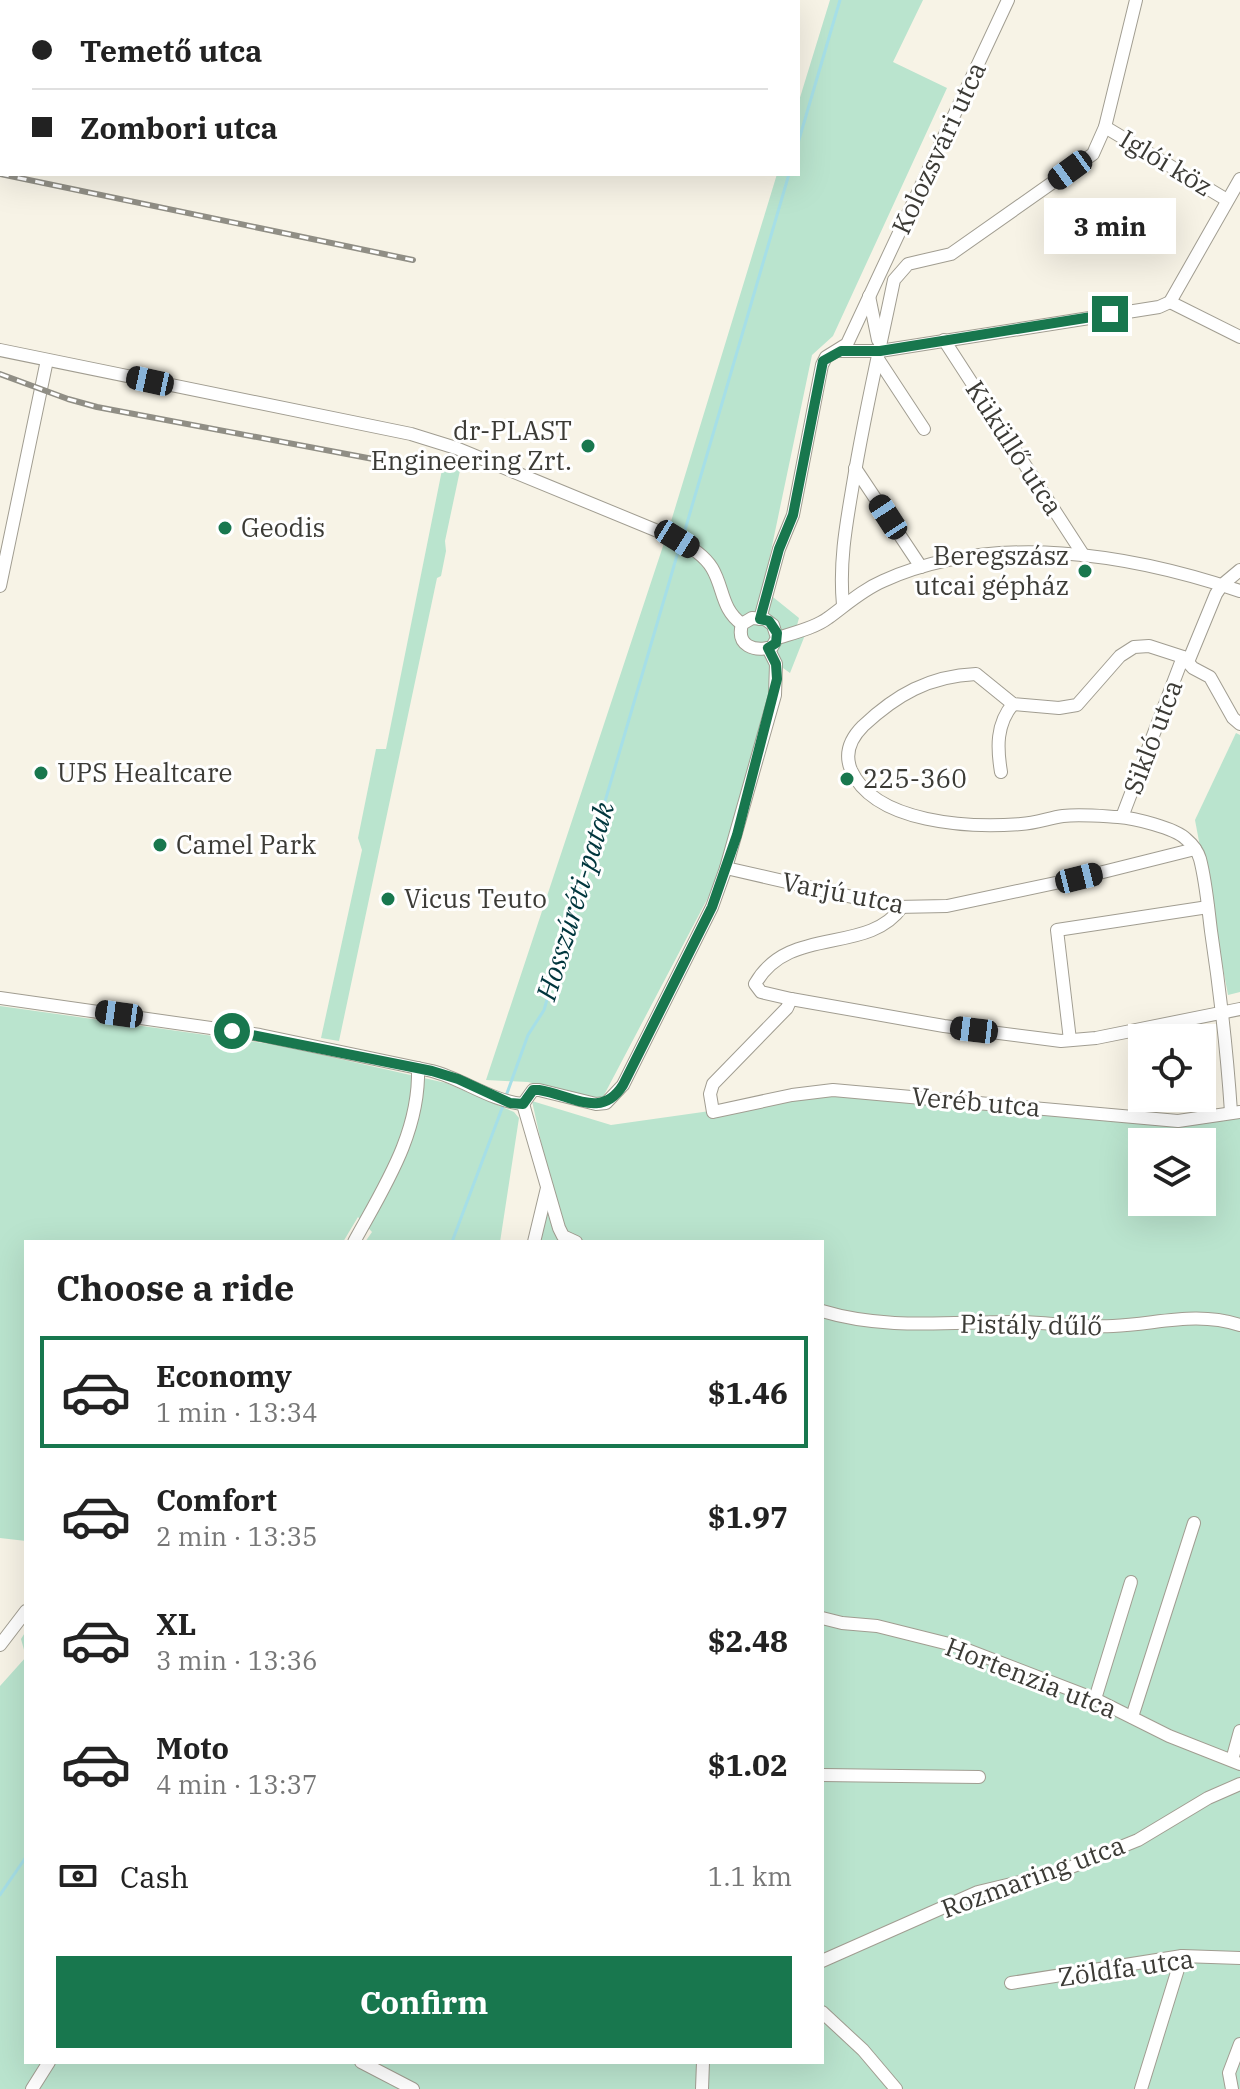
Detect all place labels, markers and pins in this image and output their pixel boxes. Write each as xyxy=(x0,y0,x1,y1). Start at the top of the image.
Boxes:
place label: dr-PLAST Engineering Zrt. xyxy=(371,413,572,477)
marker: dr-PLAST Engineering Zrt. xyxy=(579,437,597,455)
place label: Geodis xyxy=(241,510,325,544)
marker: Geodis xyxy=(216,519,234,537)
place label: Beregszász utcai gépház xyxy=(914,538,1069,602)
marker: Beregszász utcai gépház xyxy=(1076,562,1094,580)
place label: UPS Healtcare xyxy=(57,755,233,789)
place label: 225-360 xyxy=(863,761,967,795)
marker: UPS Healtcare xyxy=(32,764,50,782)
marker: 225-360 xyxy=(838,770,856,788)
place label: Camel Park xyxy=(176,827,316,861)
marker: Camel Park xyxy=(151,836,169,854)
place label: Vicus Teuto xyxy=(404,881,547,915)
marker: Vicus Teuto xyxy=(379,890,397,908)

